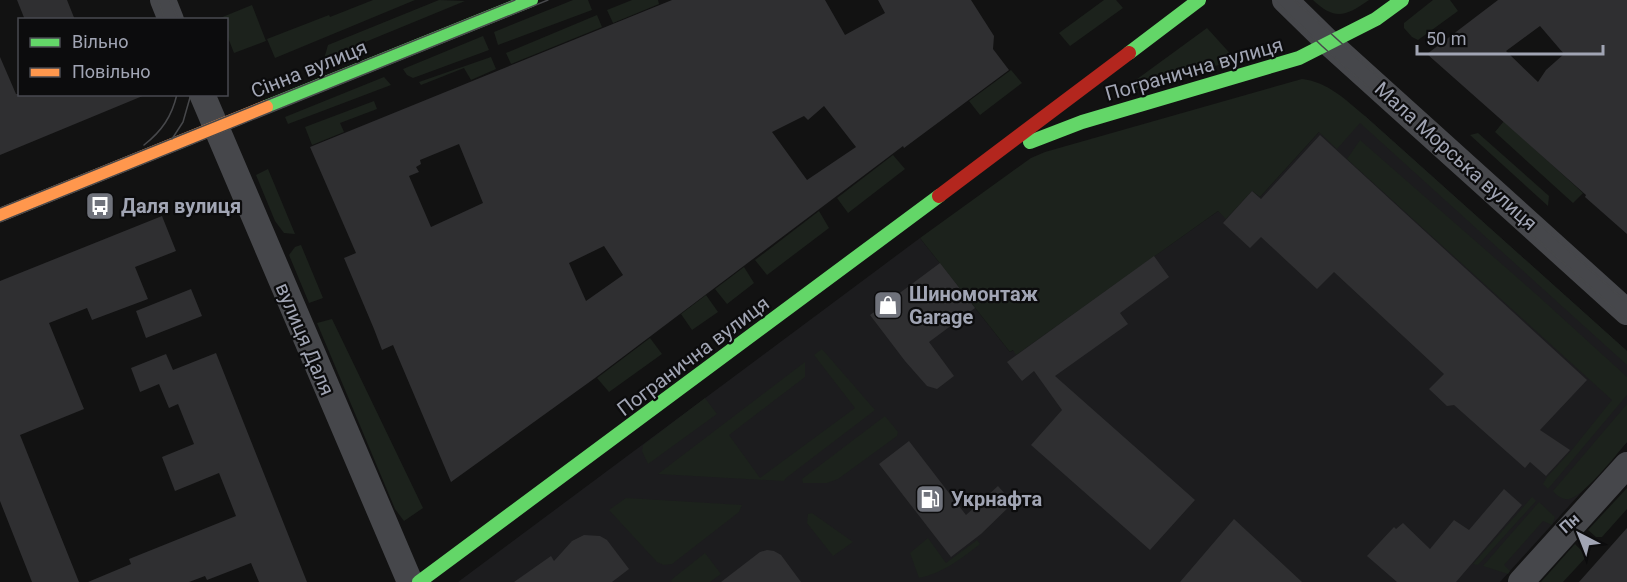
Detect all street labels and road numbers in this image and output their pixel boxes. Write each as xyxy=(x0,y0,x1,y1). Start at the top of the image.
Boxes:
street label: Погранична вулиця xyxy=(1102,32,1286,106)
street label: Сінна вулиця xyxy=(247,35,371,103)
street label: Мала Морська вулиця xyxy=(1370,77,1542,235)
street label: вулиця Даля xyxy=(271,279,339,399)
street label: Погранична вулиця xyxy=(612,291,774,421)

